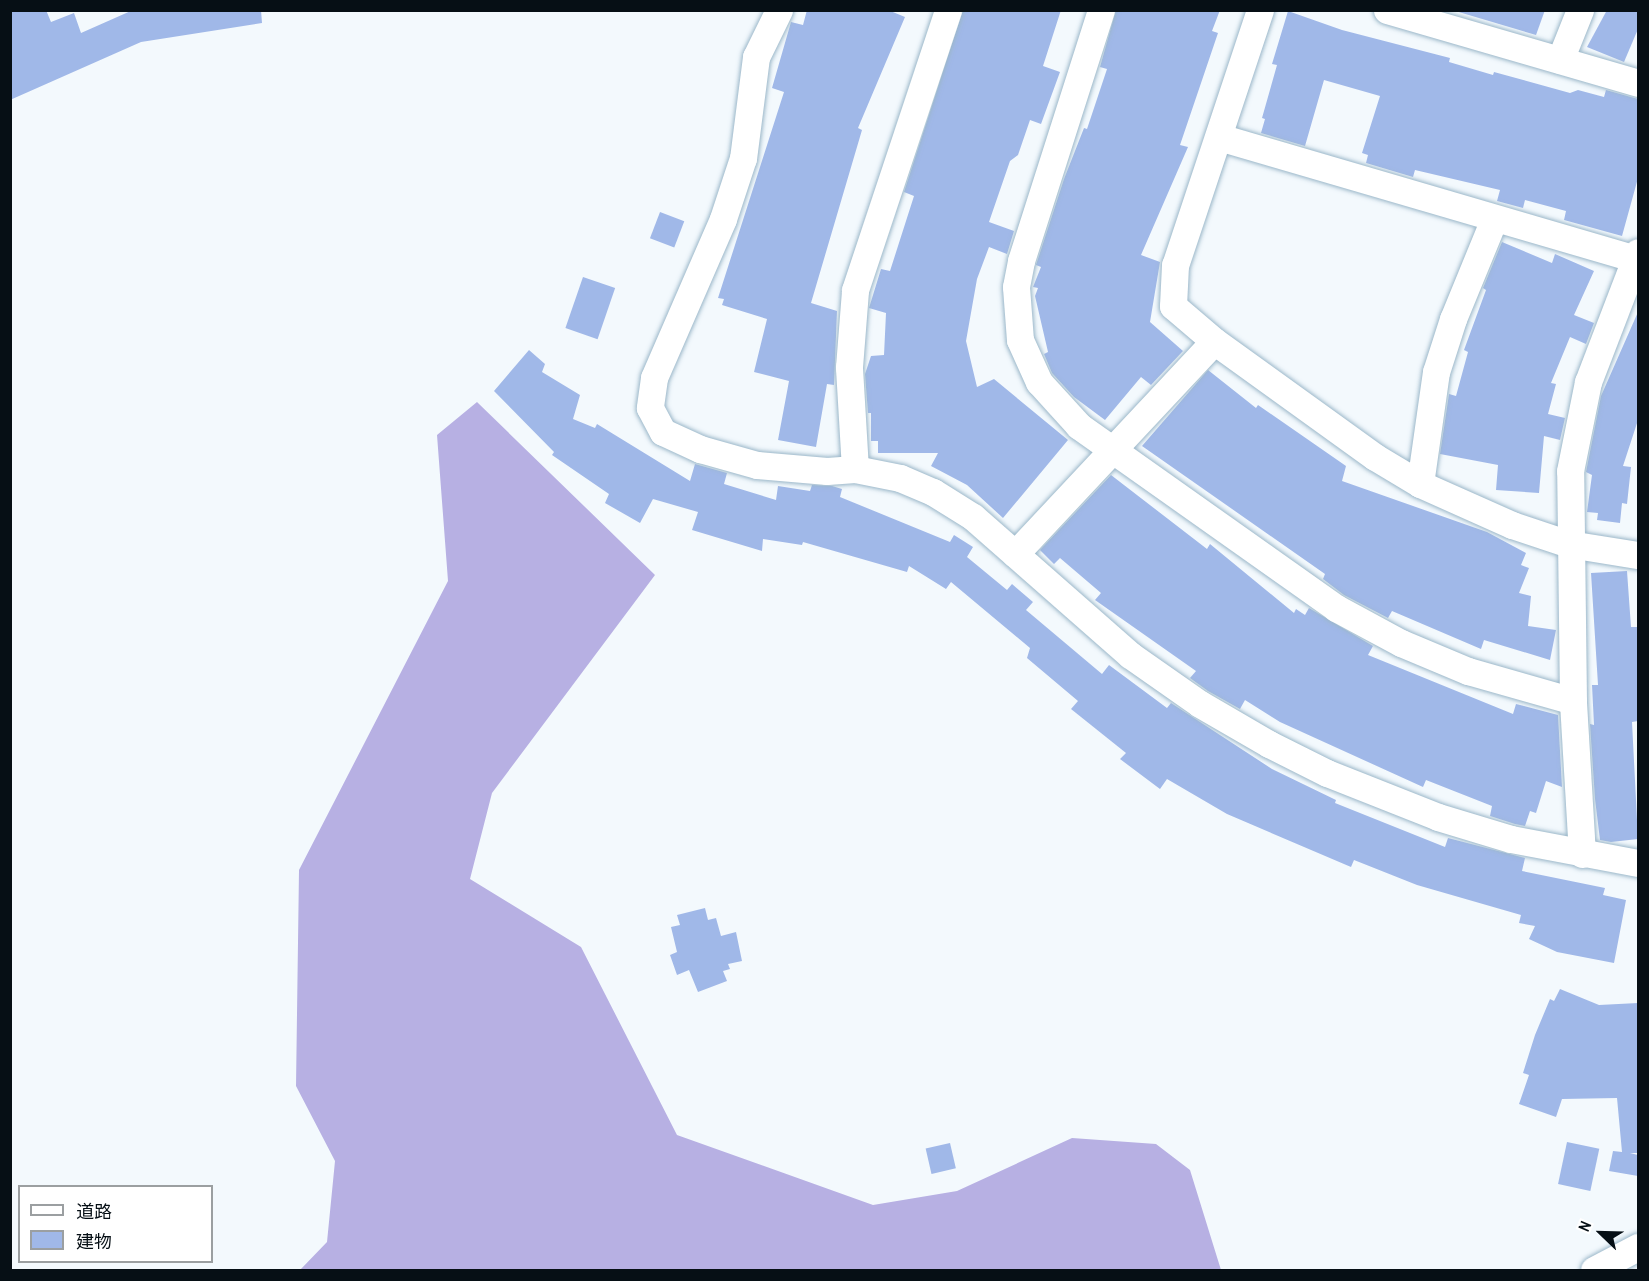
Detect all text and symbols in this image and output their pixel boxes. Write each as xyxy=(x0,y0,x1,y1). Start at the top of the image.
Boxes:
legend xyxy=(18,1185,213,1263)
text: 道路 xyxy=(76,1199,112,1224)
north arrow xyxy=(1571,1203,1631,1263)
text: N xyxy=(1572,1217,1596,1235)
text: 建物 xyxy=(76,1229,112,1254)

